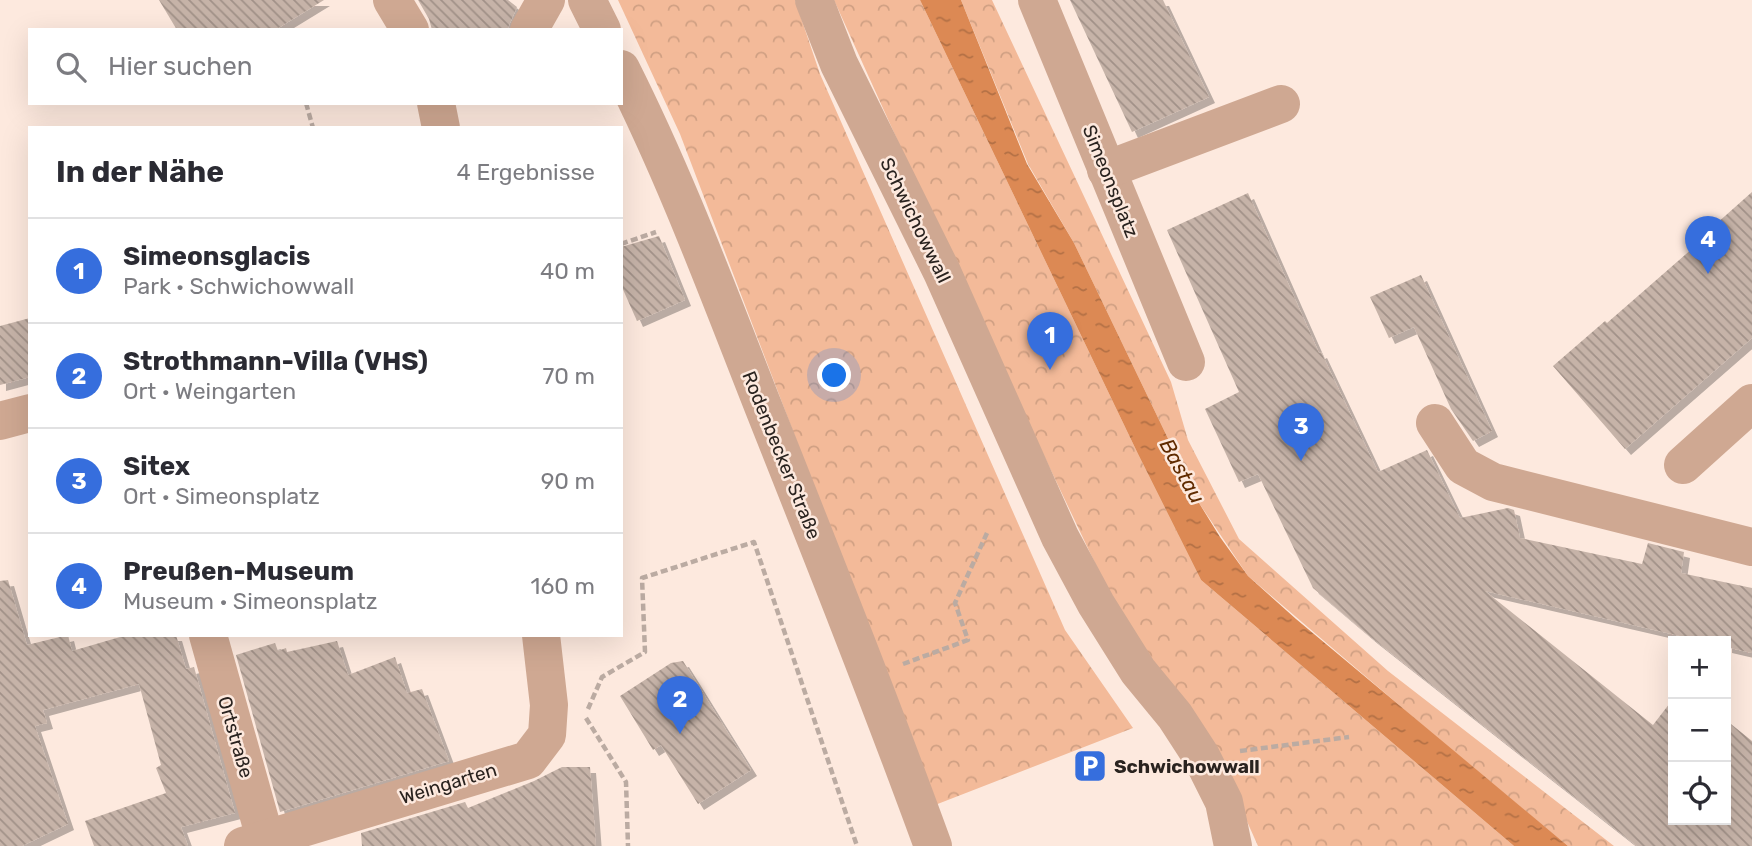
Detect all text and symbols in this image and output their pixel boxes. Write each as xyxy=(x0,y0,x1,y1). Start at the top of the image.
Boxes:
search box xyxy=(28,28,623,105)
icon: search xyxy=(52,48,90,86)
text: Hier suchen xyxy=(108,51,253,82)
street label: Simeonsplatz xyxy=(1077,121,1144,241)
text: In der Nähe xyxy=(56,154,224,190)
street label: Schwichowwall xyxy=(875,154,956,286)
text: 4 Ergebnisse xyxy=(457,158,595,186)
pin: 4 xyxy=(1685,216,1731,274)
text: Simeonsglacis xyxy=(123,241,310,272)
text: 1 xyxy=(73,257,85,285)
text: 40 m xyxy=(540,257,595,285)
text: Park · Schwichowwall xyxy=(123,272,354,300)
pin: 1 xyxy=(1027,312,1073,370)
text: Strothmann-Villa (VHS) xyxy=(123,346,428,377)
your location xyxy=(817,358,851,392)
text: 2 xyxy=(72,362,86,390)
text: 70 m xyxy=(543,362,595,390)
street label: Rodenbecker Straße xyxy=(737,368,826,543)
text: Ort · Weingarten xyxy=(123,377,296,405)
pin: 3 xyxy=(1278,403,1324,461)
water label: Bastau xyxy=(1155,434,1211,508)
text: Sitex xyxy=(123,451,190,482)
text: 3 xyxy=(71,467,87,495)
text: 90 m xyxy=(541,467,595,495)
text: Ort · Simeonsplatz xyxy=(123,482,320,510)
text: Preußen-Museum xyxy=(123,556,354,587)
text: 4 xyxy=(71,572,87,600)
text: 160 m xyxy=(531,572,595,600)
text: Museum · Simeonsplatz xyxy=(123,587,378,615)
map controls xyxy=(1668,636,1731,825)
button: + xyxy=(1668,636,1731,699)
pin: 2 xyxy=(657,676,703,734)
street label: Ortstraße xyxy=(213,694,258,781)
button: − xyxy=(1668,699,1731,762)
parking icon: Schwichowwall xyxy=(1071,747,1109,785)
place label: Schwichowwall xyxy=(1114,755,1260,778)
street label: Weingarten xyxy=(397,758,499,809)
button: locate xyxy=(1668,762,1731,825)

